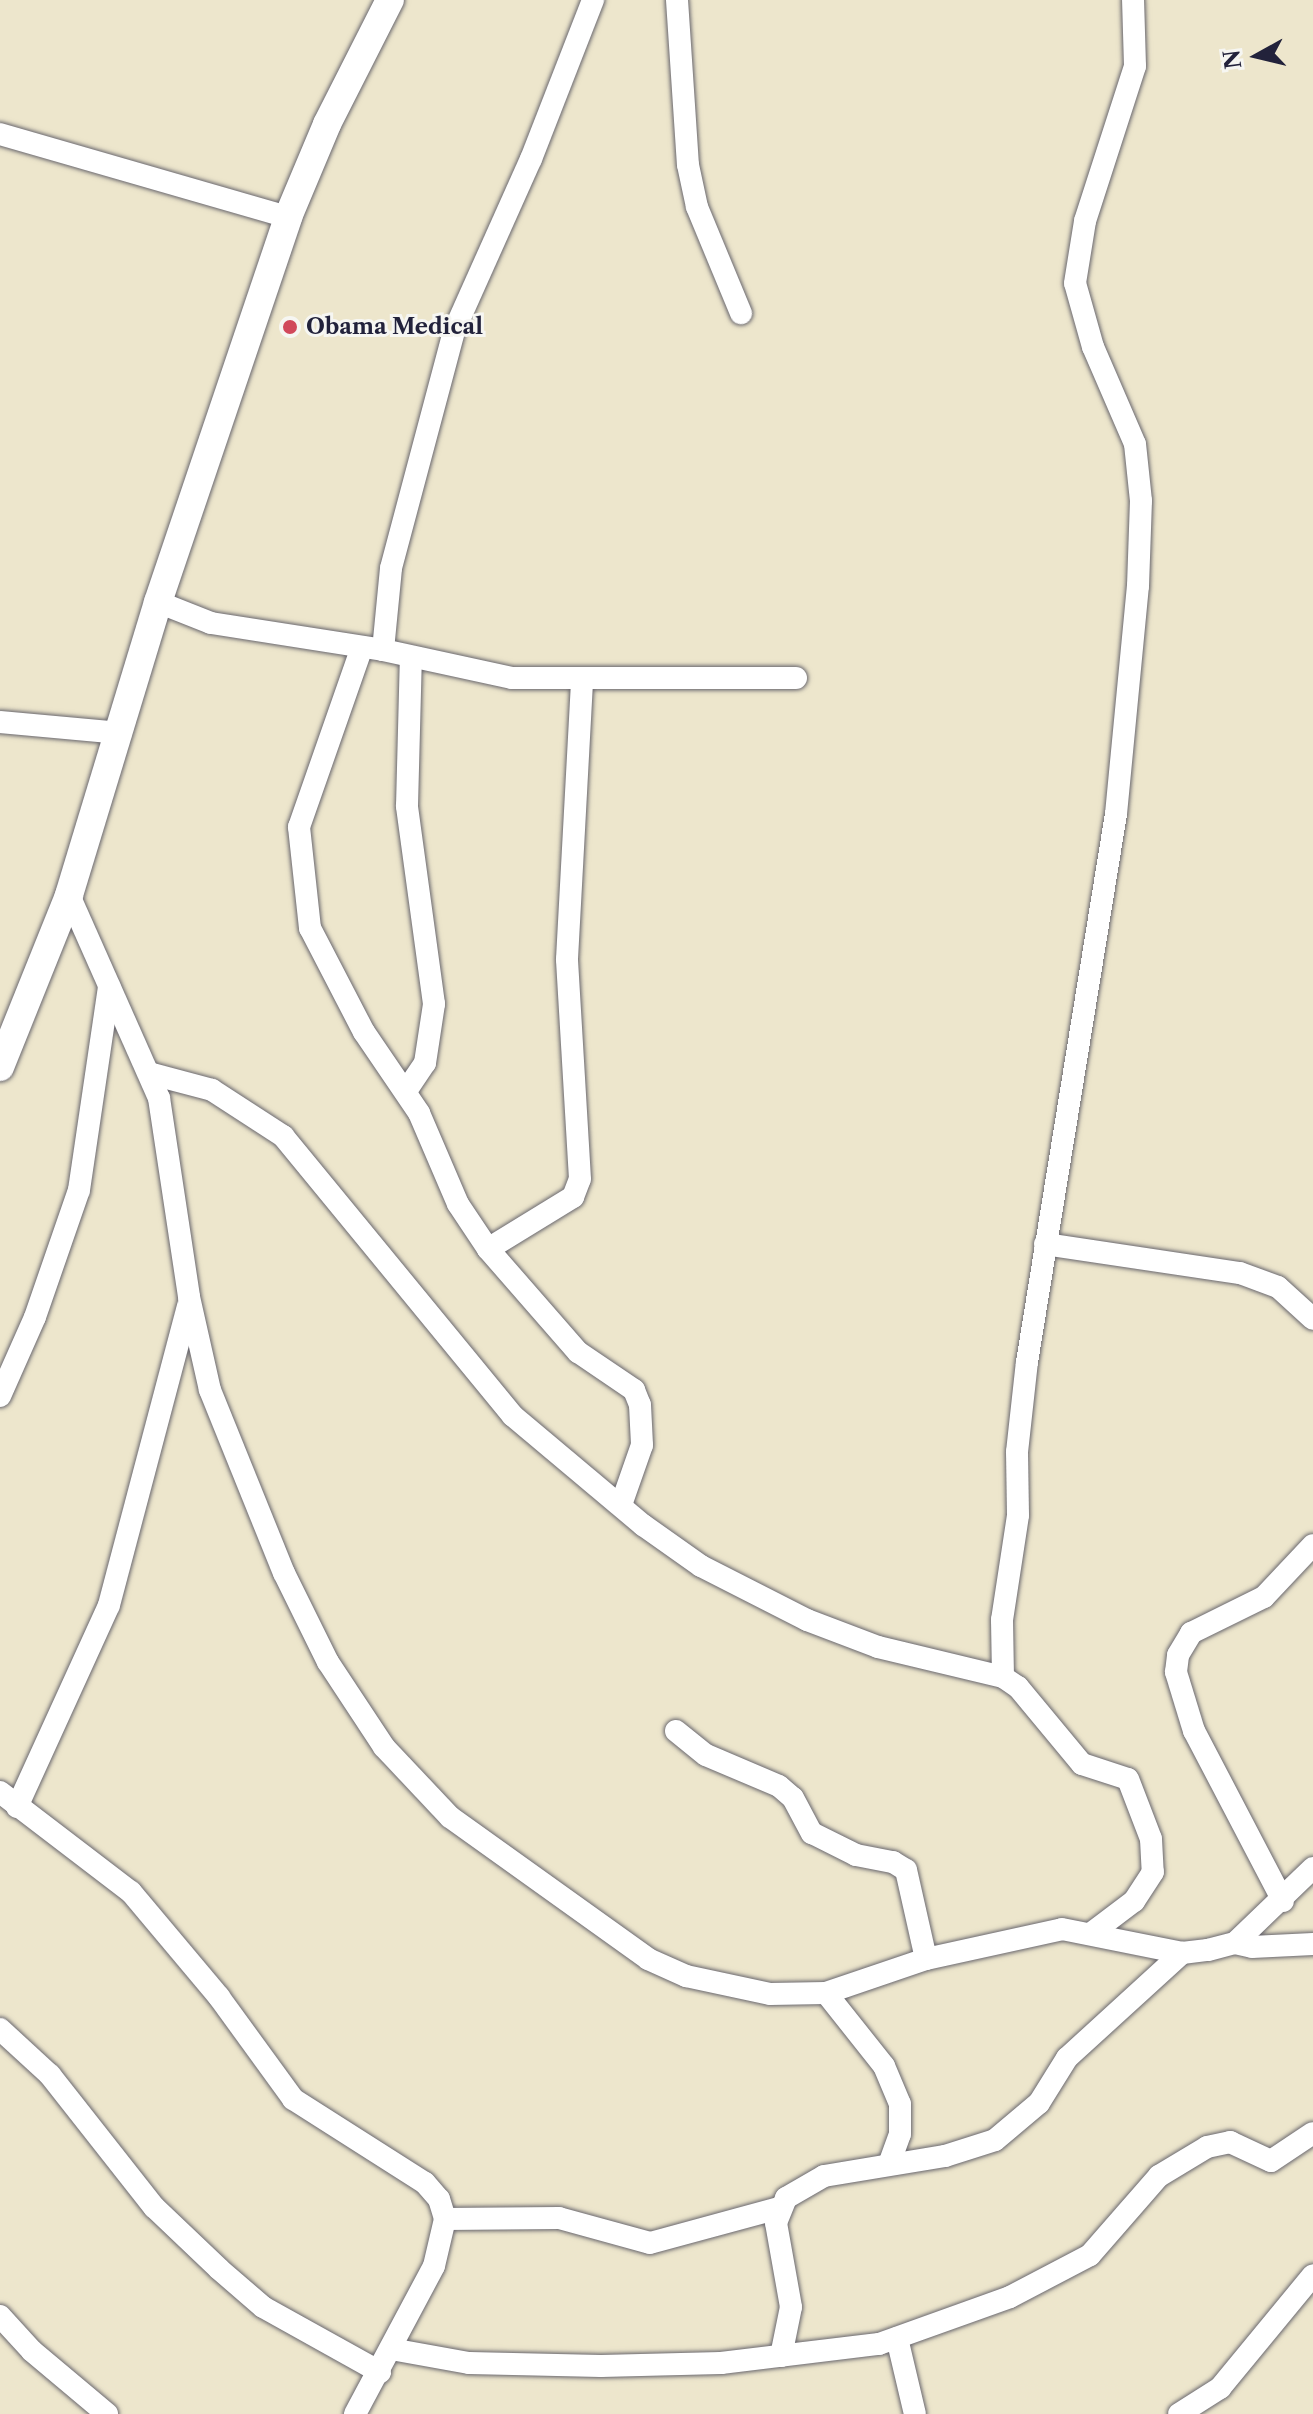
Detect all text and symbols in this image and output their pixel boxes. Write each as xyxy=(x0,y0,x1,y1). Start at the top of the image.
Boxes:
north arrow xyxy=(1217,16,1297,96)
text: N xyxy=(1218,48,1247,71)
place label: Obama Medical xyxy=(306,314,483,340)
marker: Obama Medical xyxy=(281,318,299,336)

